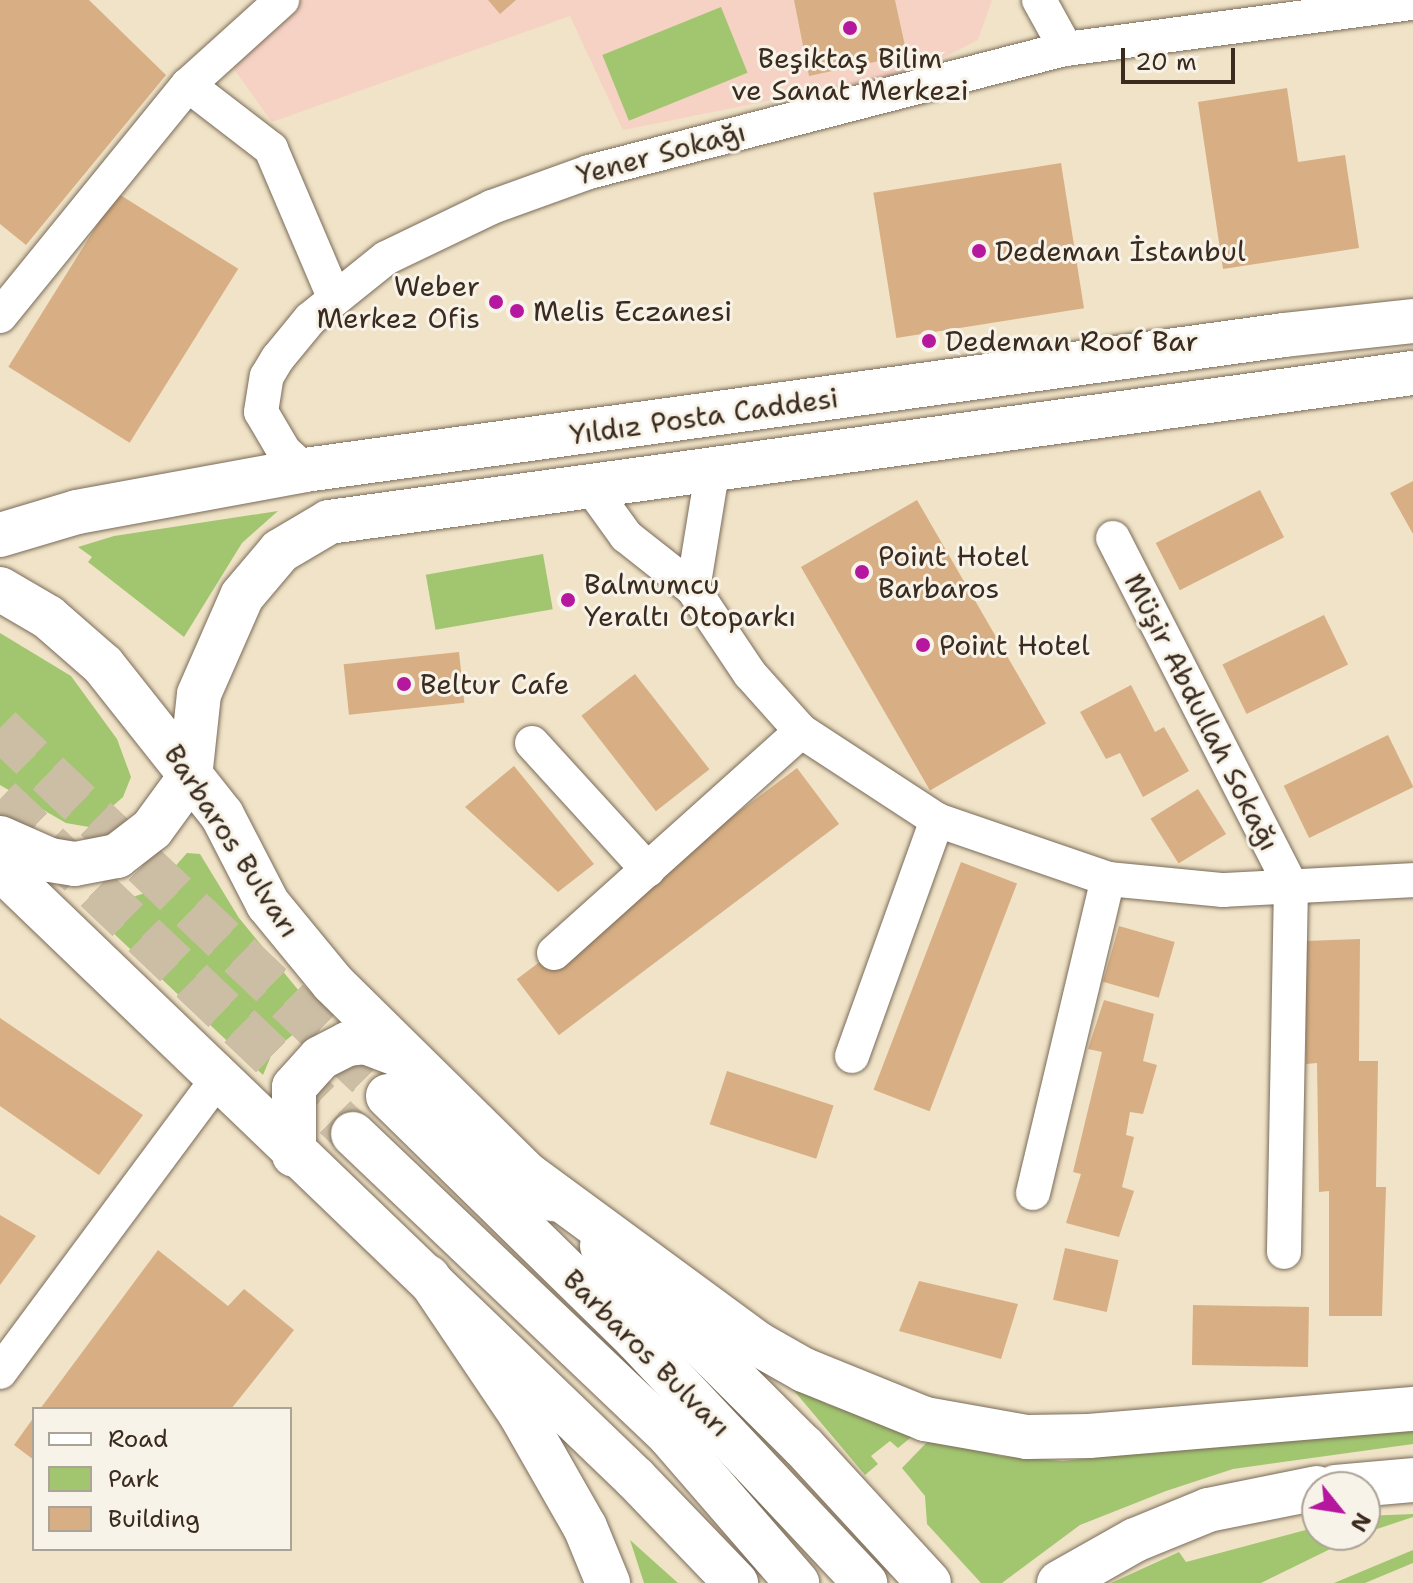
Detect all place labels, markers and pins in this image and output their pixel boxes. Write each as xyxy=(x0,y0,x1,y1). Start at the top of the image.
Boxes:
marker: Beşiktaş Bilim ve Sanat Merkezi xyxy=(841,19,859,37)
place label: Beşiktaş Bilim ve Sanat Merkezi xyxy=(731,41,969,107)
place label: Dedeman İstanbul xyxy=(995,234,1246,268)
marker: Dedeman İstanbul xyxy=(970,242,988,260)
place label: Weber Merkez Ofis xyxy=(316,269,480,335)
marker: Weber Merkez Ofis xyxy=(487,293,505,311)
place label: Melis Eczanesi xyxy=(533,294,732,328)
marker: Melis Eczanesi xyxy=(508,302,526,320)
place label: Dedeman Roof Bar xyxy=(945,324,1198,358)
marker: Dedeman Roof Bar xyxy=(920,332,938,350)
place label: Point Hotel Barbaros xyxy=(878,539,1029,605)
marker: Point Hotel Barbaros xyxy=(853,563,871,581)
place label: Balmumcu Yeraltı Otoparkı xyxy=(584,567,796,633)
marker: Balmumcu Yeraltı Otoparkı xyxy=(559,591,577,609)
place label: Point Hotel xyxy=(939,628,1090,662)
marker: Point Hotel xyxy=(914,636,932,654)
place label: Beltur Cafe xyxy=(420,667,569,701)
marker: Beltur Cafe xyxy=(395,675,413,693)

